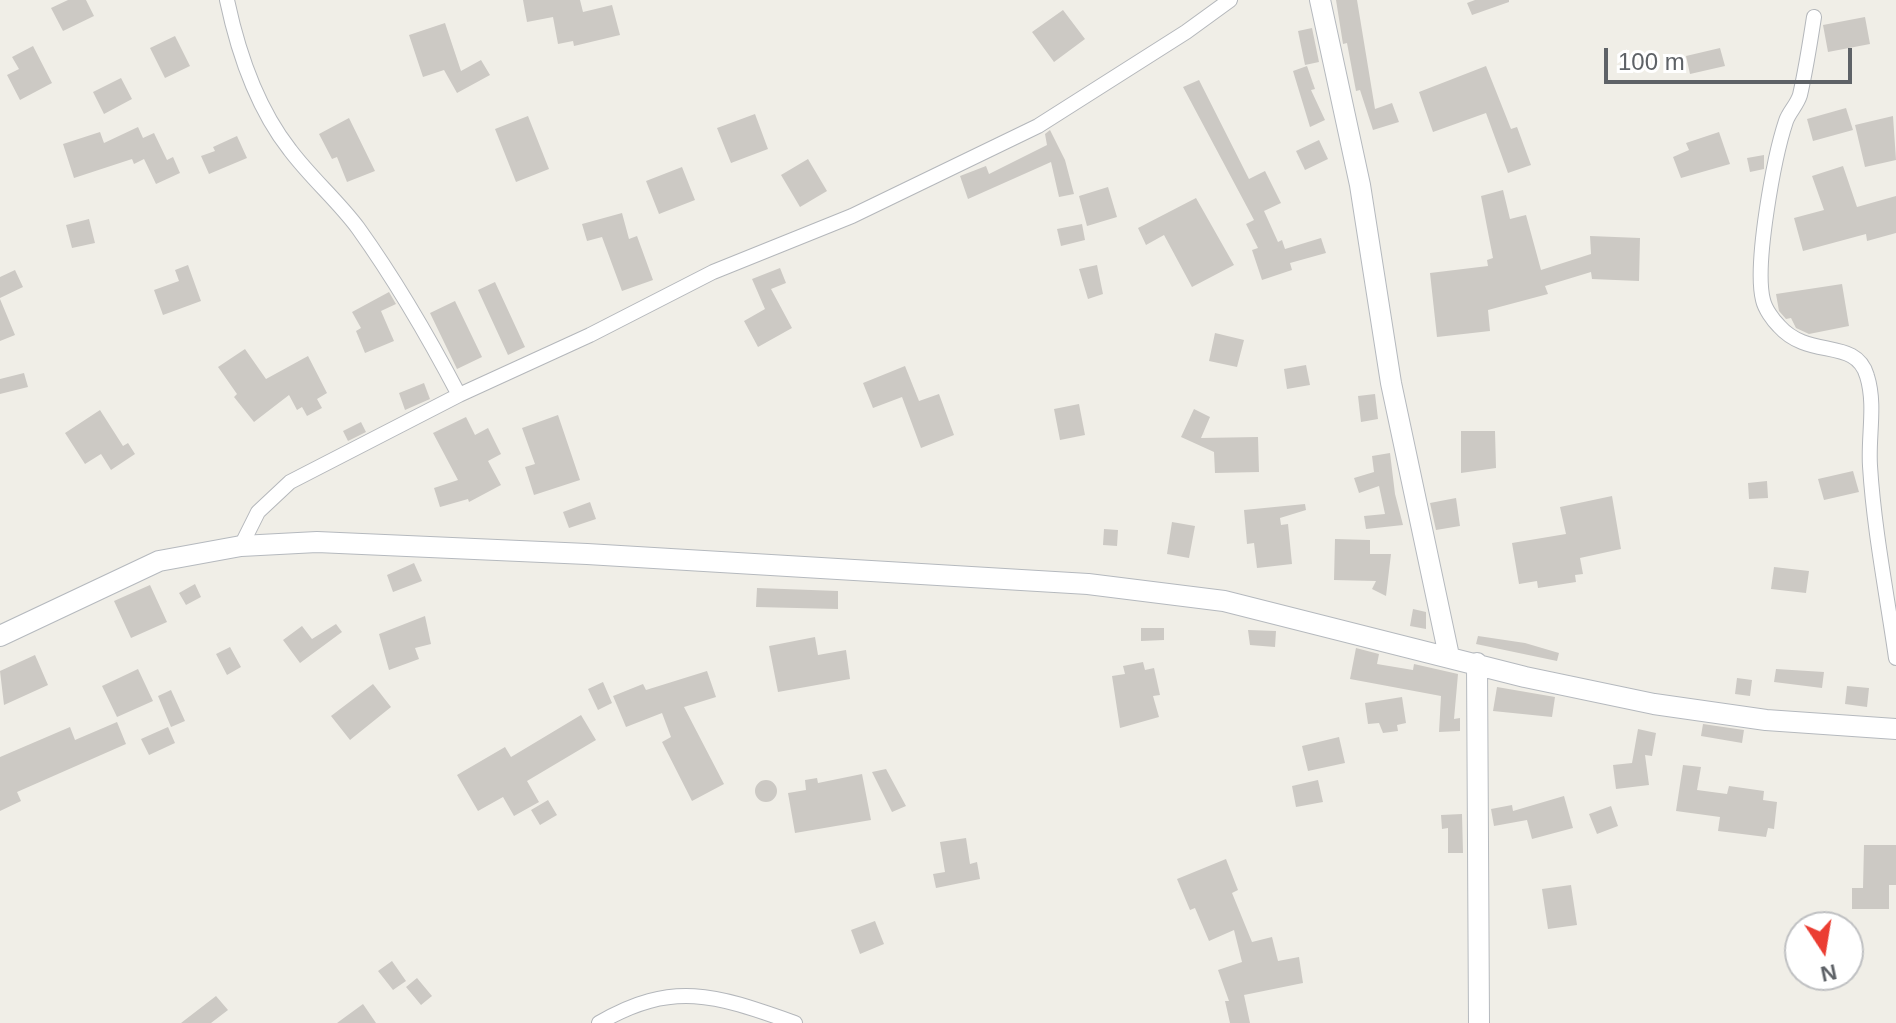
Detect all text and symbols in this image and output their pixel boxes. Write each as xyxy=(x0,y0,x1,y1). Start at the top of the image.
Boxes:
scale bar xyxy=(1608,32,1856,82)
text: 100 m xyxy=(1618,48,1685,75)
north arrow xyxy=(1784,911,1864,991)
text: N xyxy=(1818,959,1839,987)

